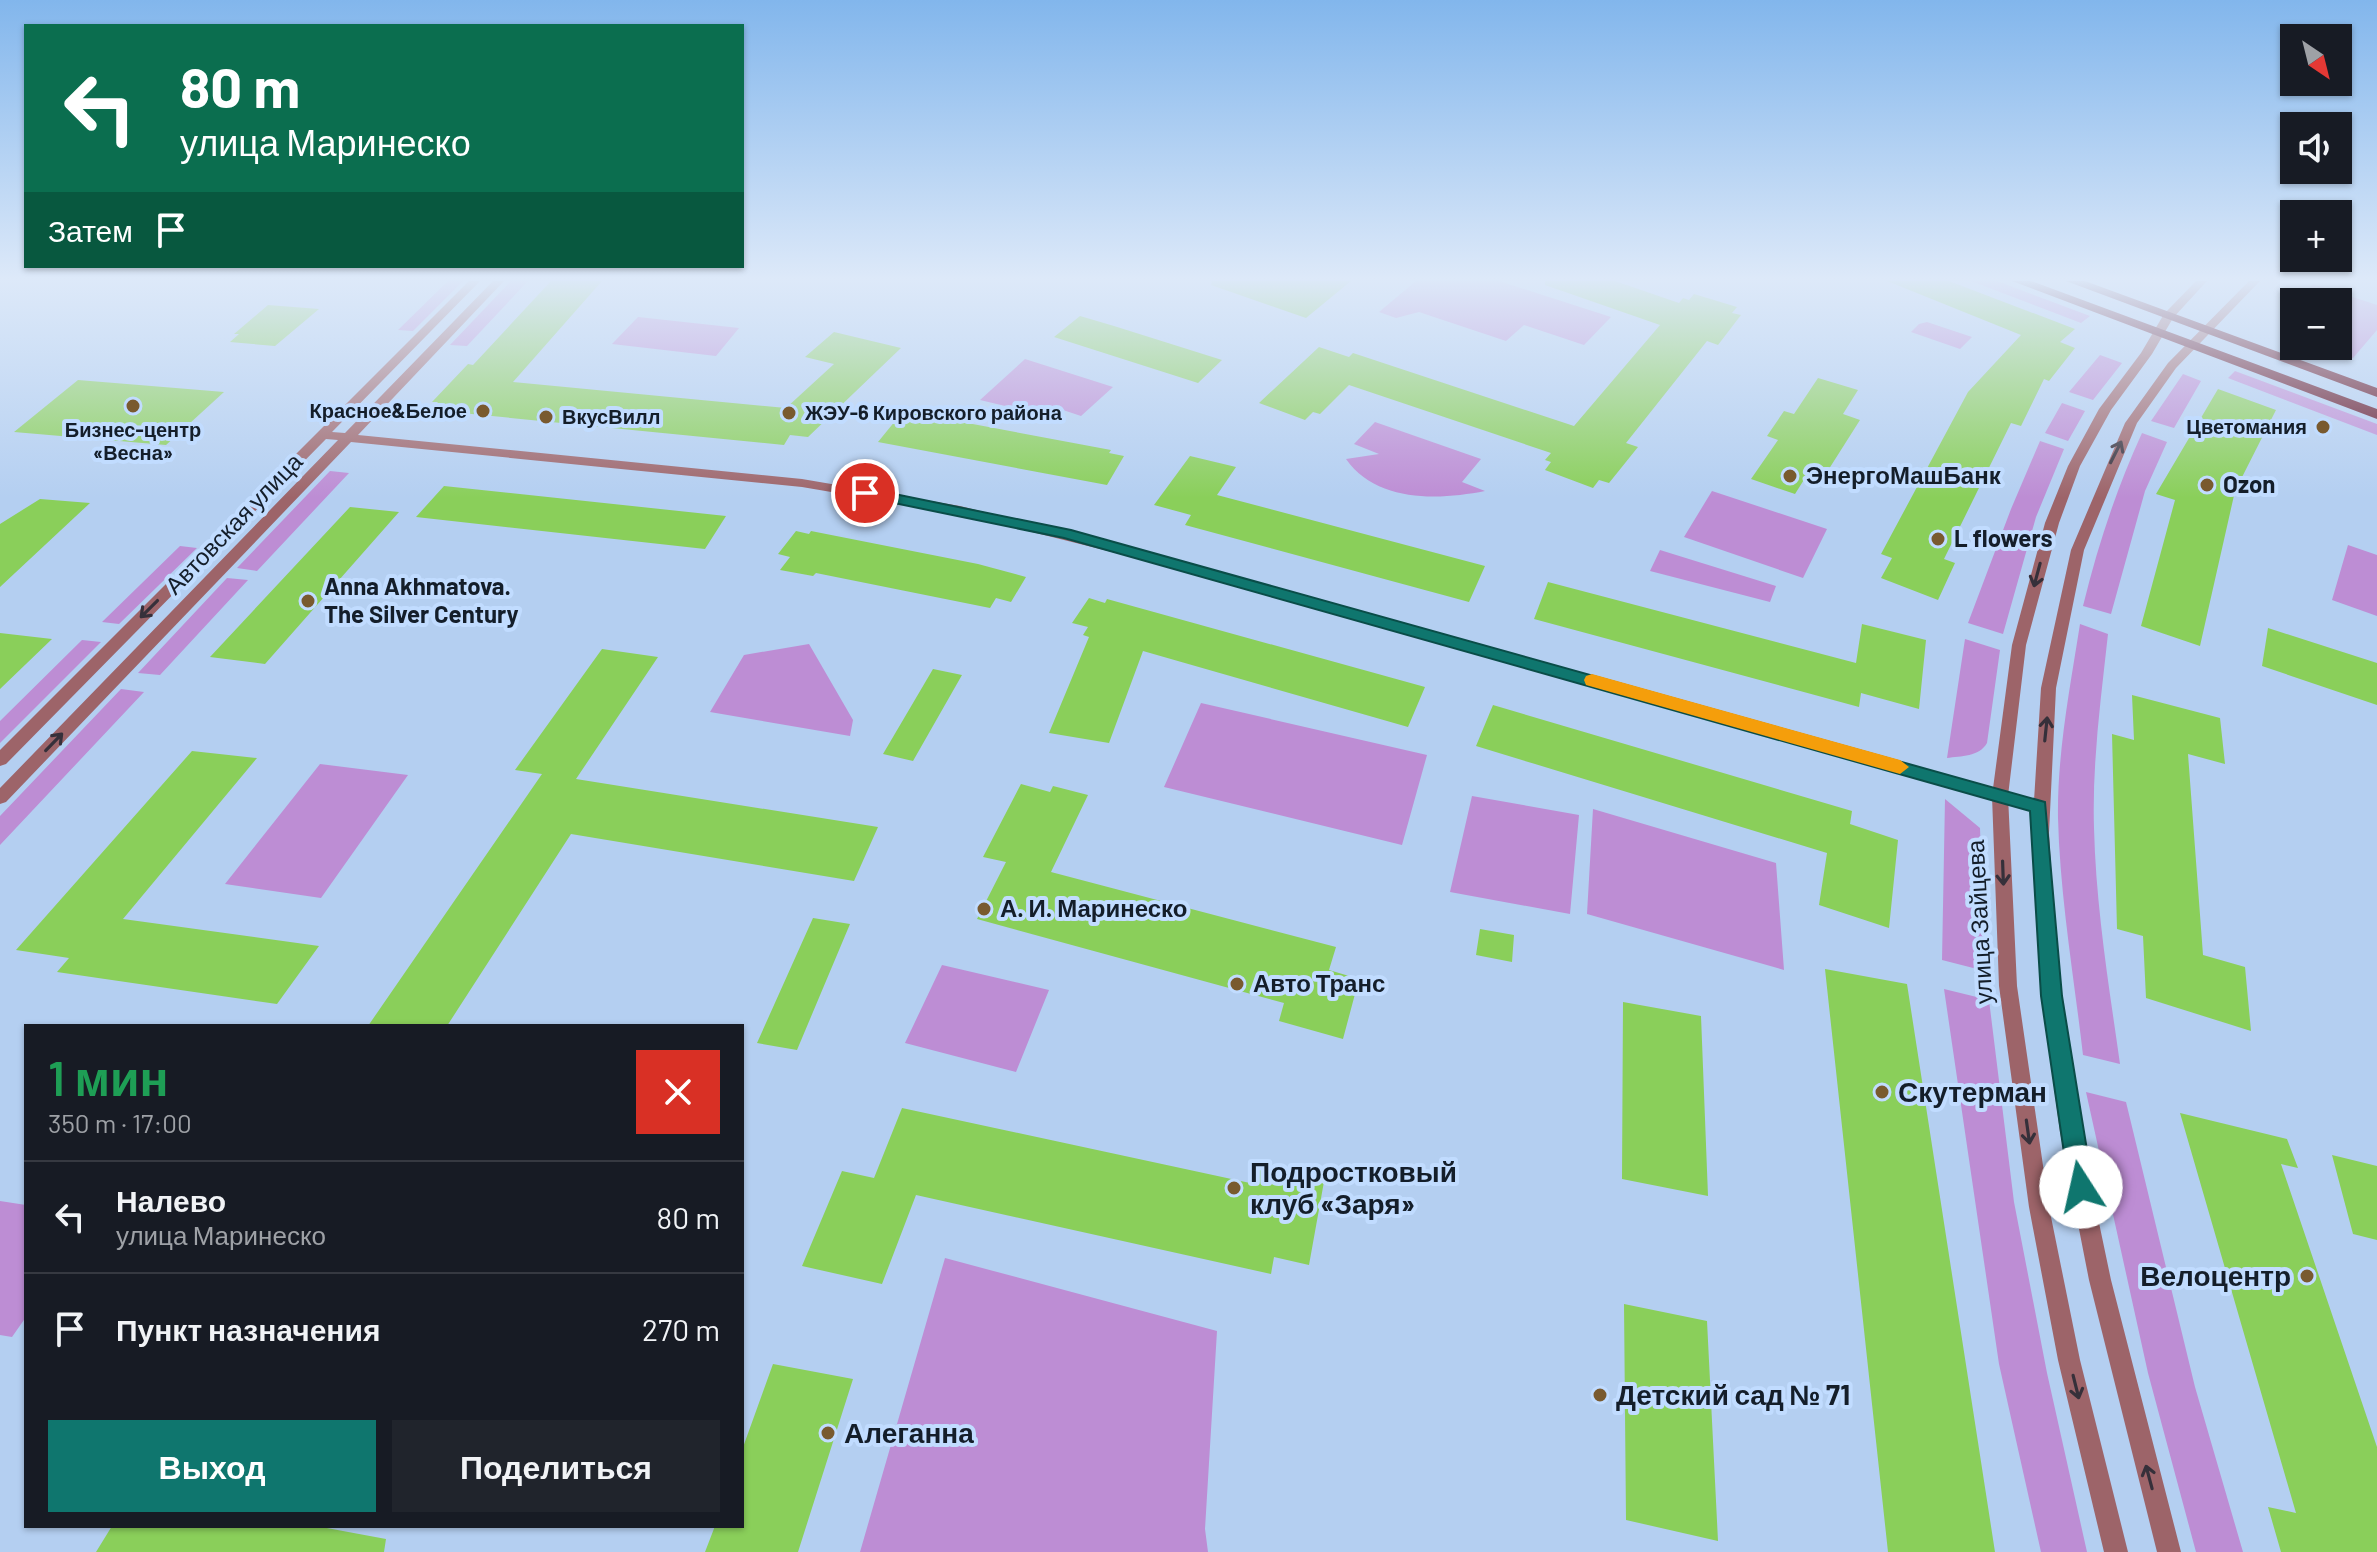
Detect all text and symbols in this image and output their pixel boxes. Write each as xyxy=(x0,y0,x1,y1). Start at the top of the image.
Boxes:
north arrow xyxy=(2280,24,2352,96)
map controls xyxy=(2280,24,2352,360)
text: 80 m xyxy=(180,52,300,119)
icon: left xyxy=(48,56,152,160)
button: sound xyxy=(2280,112,2352,184)
text: улица Маринеско xyxy=(180,120,471,163)
button: + xyxy=(2280,200,2352,272)
icon: arrive xyxy=(149,208,193,252)
text: Затем xyxy=(48,212,133,248)
button: − xyxy=(2280,288,2352,360)
marker: Бизнес-центр «Весна» xyxy=(124,397,142,415)
place label: Красное&Белое xyxy=(310,398,467,422)
place label: ЖЭУ-6 Кировского района xyxy=(804,400,1063,424)
marker: Красное&Белое xyxy=(474,402,492,420)
place label: ВкусВилл xyxy=(562,404,660,428)
marker: ЖЭУ-6 Кировского района xyxy=(780,404,798,422)
marker: ВкусВилл xyxy=(537,408,555,426)
place label: Цветомания xyxy=(2186,414,2307,438)
place label: Бизнес-центр «Весна» xyxy=(65,417,201,464)
marker: Цветомания xyxy=(2314,418,2332,436)
one-way arrow xyxy=(2108,440,2124,464)
street label: Автовская улица xyxy=(158,446,308,600)
pin xyxy=(831,459,899,527)
place label: ЭнергоМашБанк xyxy=(1806,460,2002,489)
marker: ЭнергоМашБанк xyxy=(1781,467,1799,485)
place label: Ozon xyxy=(2223,469,2275,498)
icon: arrive xyxy=(843,471,887,515)
marker: Ozon xyxy=(2198,476,2216,494)
place label: L flowers xyxy=(1954,523,2053,552)
marker: L flowers xyxy=(1929,530,1947,548)
one-way arrow xyxy=(2029,562,2044,588)
place label: Anna Akhmatova. The Silver Century xyxy=(324,571,519,628)
marker: Anna Akhmatova. The Silver Century xyxy=(299,592,317,610)
one-way arrow xyxy=(140,599,159,618)
one-way arrow xyxy=(2039,716,2054,743)
one-way arrow xyxy=(44,733,63,752)
street label: улица Зайцева xyxy=(1960,838,1997,1005)
one-way arrow xyxy=(1996,859,2011,886)
place label: А. И. Маринеско xyxy=(1000,893,1187,922)
marker: А. И. Маринеско xyxy=(975,900,993,918)
place label: Авто Транс xyxy=(1253,968,1385,997)
marker: Авто Транс xyxy=(1228,975,1246,993)
text: 1 мин xyxy=(48,1048,169,1106)
button: close xyxy=(636,1050,720,1134)
place label: Скутерман xyxy=(1898,1074,2047,1108)
marker: Скутерман xyxy=(1873,1083,1891,1101)
text: 350 m · 17:00 xyxy=(48,1107,192,1138)
one-way arrow xyxy=(2021,1119,2036,1144)
position arrow xyxy=(2039,1145,2123,1229)
place label: Подростковый клуб «Заря» xyxy=(1250,1154,1457,1220)
marker: Подростковый клуб «Заря» xyxy=(1225,1179,1243,1197)
text: Налево xyxy=(116,1182,226,1218)
icon: left xyxy=(48,1195,92,1239)
text: 80 m xyxy=(657,1199,720,1235)
text: улица Маринеско xyxy=(116,1219,326,1250)
place label: Велоцентр xyxy=(2140,1258,2291,1292)
marker: Велоцентр xyxy=(2298,1267,2316,1285)
icon: arrive xyxy=(48,1307,92,1351)
text: Пункт назначения xyxy=(116,1311,380,1347)
text: 270 m xyxy=(642,1311,720,1347)
one-way arrow xyxy=(2069,1374,2084,1400)
place label: Детский сад № 71 xyxy=(1616,1377,1850,1411)
marker: Детский сад № 71 xyxy=(1591,1386,1609,1404)
place label: Алеганна xyxy=(844,1415,974,1449)
button: Выход xyxy=(48,1420,376,1512)
button: Поделиться xyxy=(392,1420,720,1512)
marker: Алеганна xyxy=(819,1424,837,1442)
one-way arrow xyxy=(2140,1464,2155,1490)

